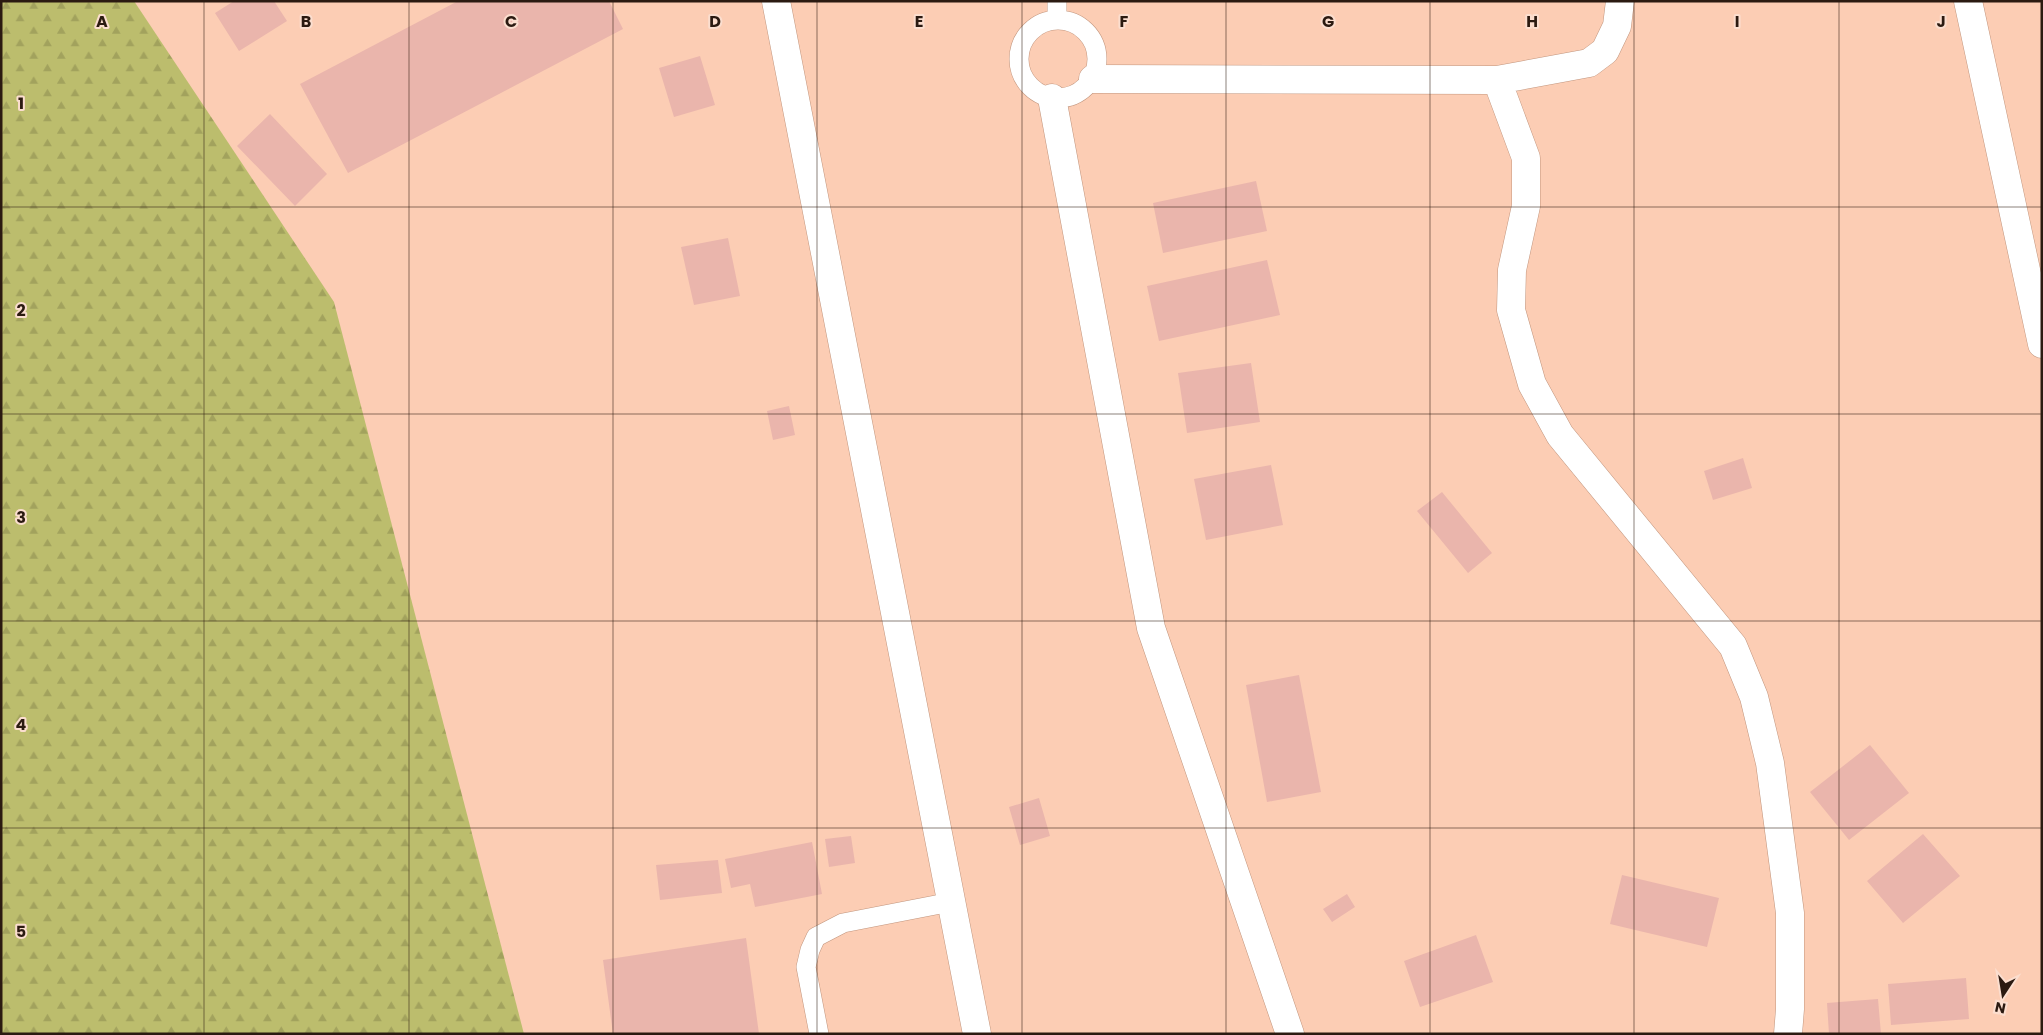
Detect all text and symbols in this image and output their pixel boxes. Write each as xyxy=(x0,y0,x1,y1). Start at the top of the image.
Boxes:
text: A xyxy=(96,10,108,33)
text: B xyxy=(301,10,311,33)
text: C xyxy=(505,10,517,33)
text: D xyxy=(709,10,721,33)
text: E xyxy=(915,10,923,33)
text: F xyxy=(1120,10,1129,33)
text: G xyxy=(1322,10,1334,33)
text: H xyxy=(1526,10,1538,33)
text: I xyxy=(1735,10,1739,33)
text: J xyxy=(1936,10,1946,33)
text: 1 xyxy=(18,92,24,115)
text: 2 xyxy=(16,299,26,322)
text: 3 xyxy=(16,506,26,529)
text: 4 xyxy=(16,713,27,736)
text: 5 xyxy=(16,920,26,943)
north arrow xyxy=(1978,970,2028,1020)
text: N xyxy=(1993,997,2008,1019)

